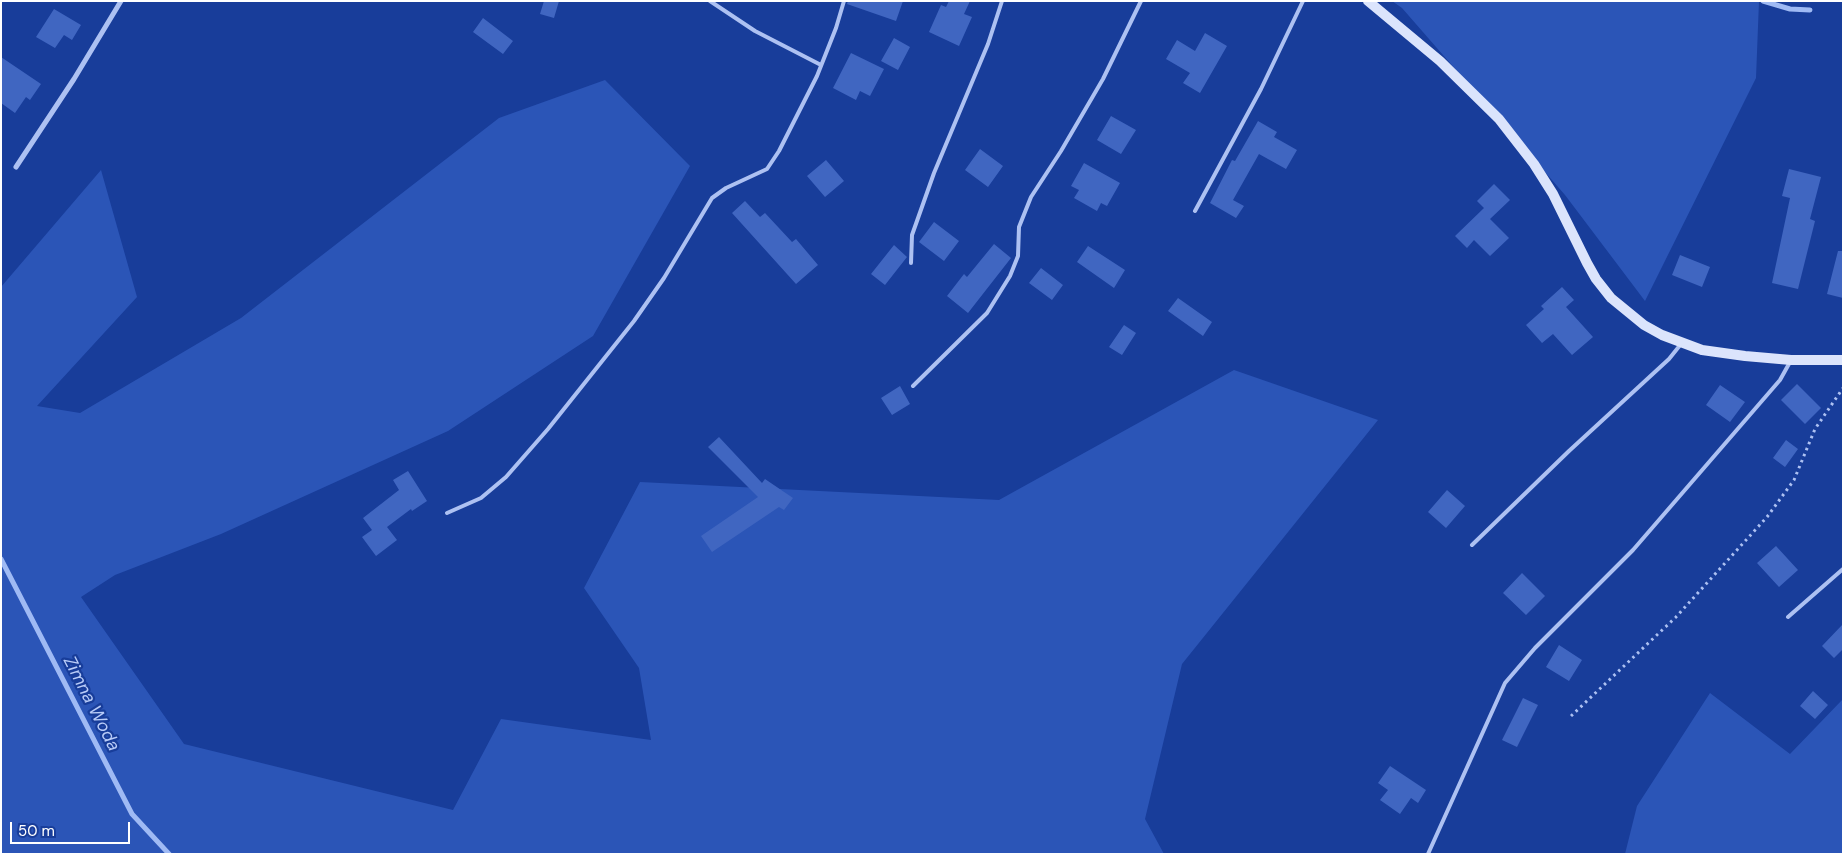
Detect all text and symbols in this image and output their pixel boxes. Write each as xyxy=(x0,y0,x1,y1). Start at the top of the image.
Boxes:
water label: Zimna Woda xyxy=(58,653,124,755)
scale bar xyxy=(12,812,132,844)
text: 50 m xyxy=(18,821,55,841)

